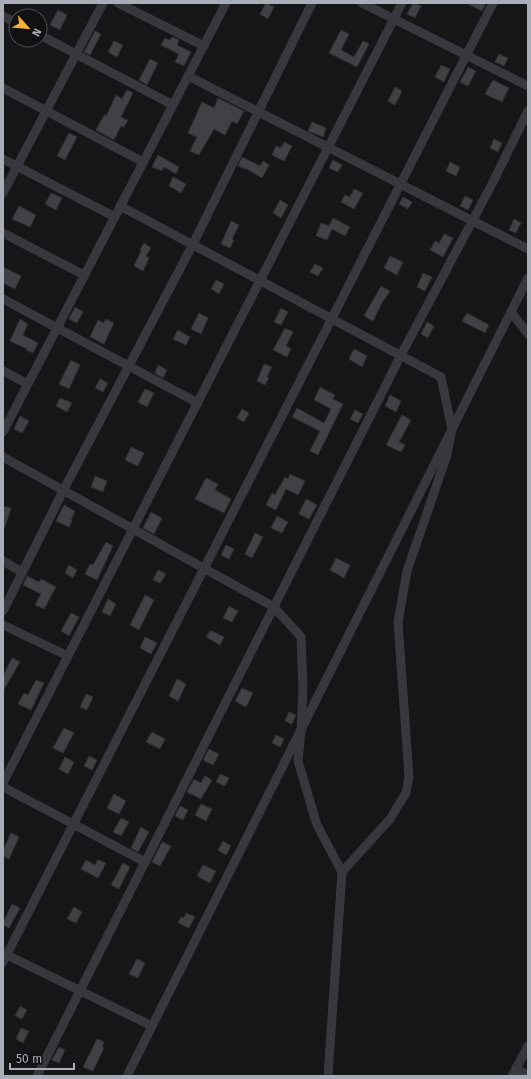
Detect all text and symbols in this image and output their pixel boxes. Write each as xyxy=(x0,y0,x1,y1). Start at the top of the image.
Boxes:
north arrow xyxy=(8,8,48,48)
text: N xyxy=(29,26,44,39)
scale bar xyxy=(10,1045,74,1071)
text: 50 m xyxy=(16,1052,42,1066)

